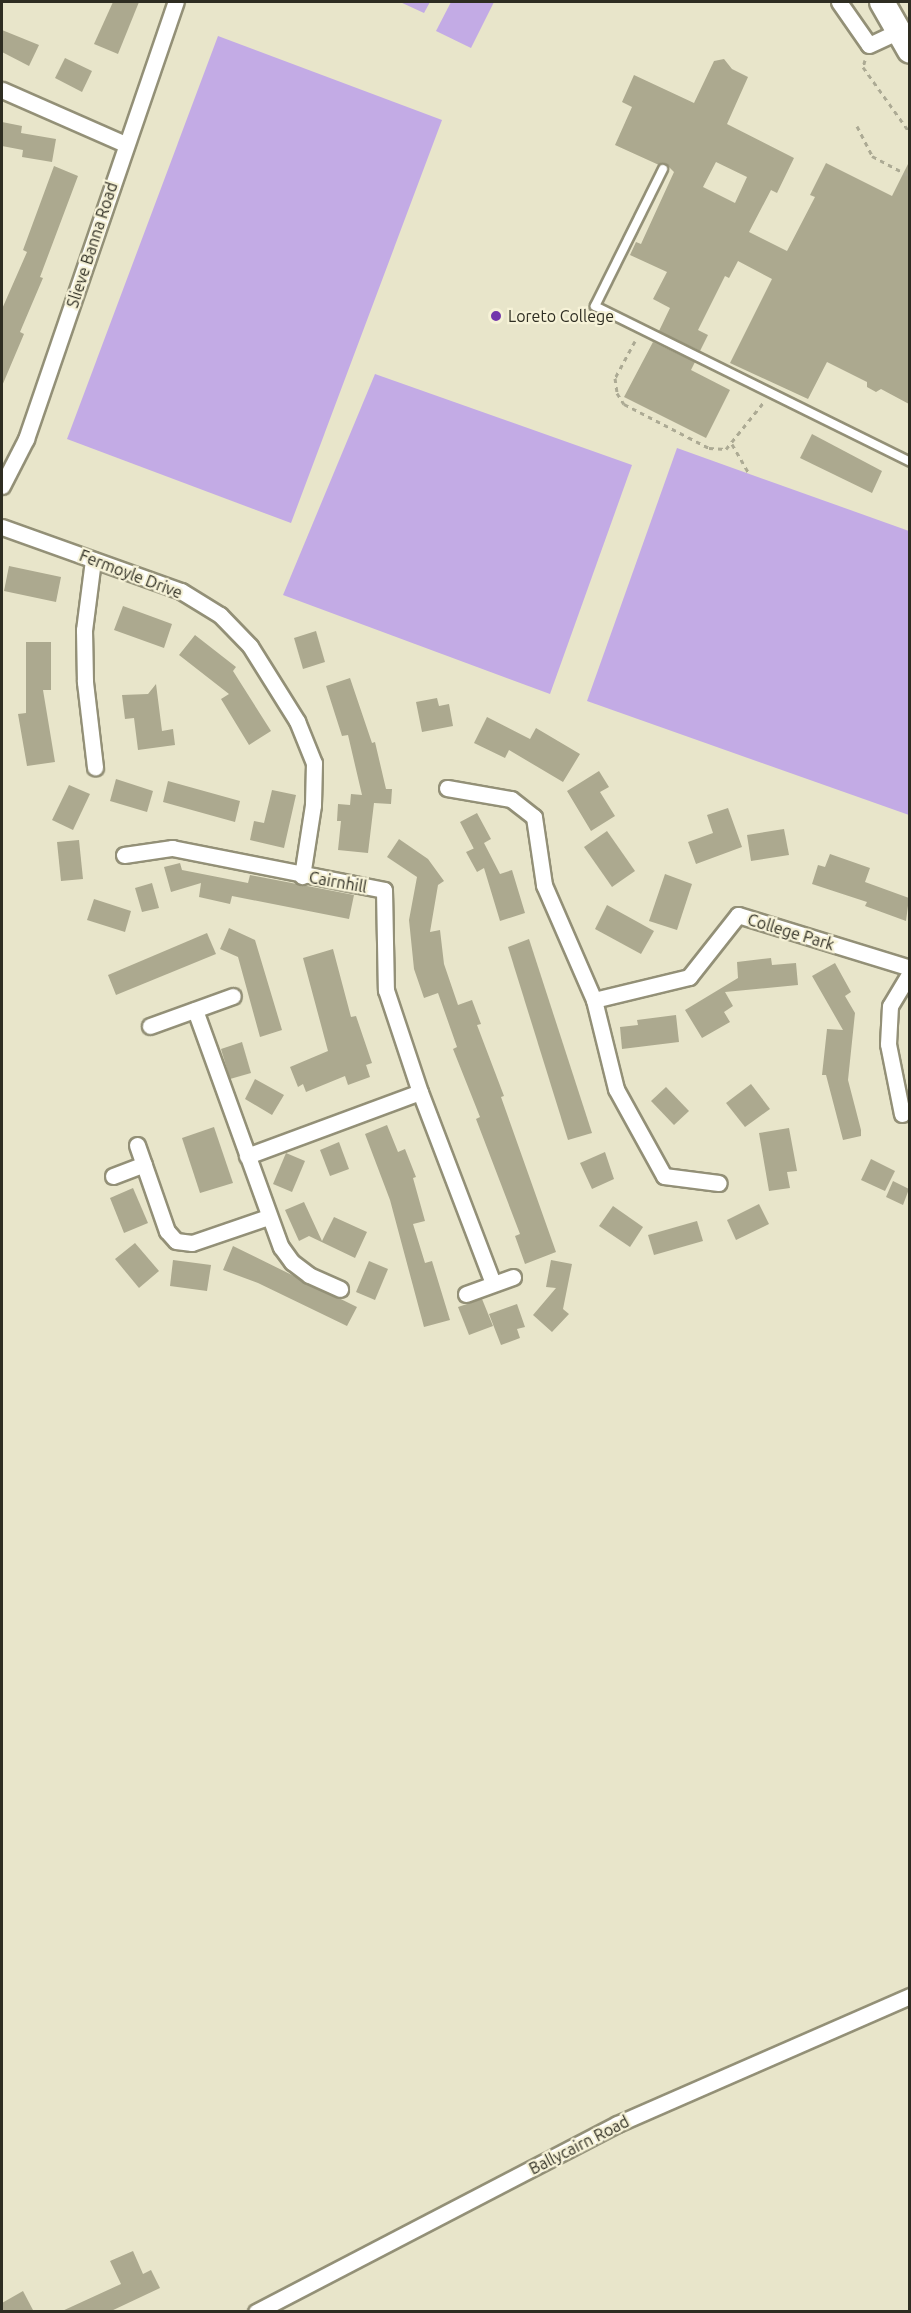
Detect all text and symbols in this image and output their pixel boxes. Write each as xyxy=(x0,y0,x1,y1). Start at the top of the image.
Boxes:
street label: Slieve Banna Road xyxy=(63,180,121,310)
place label: Loreto College xyxy=(508,306,614,326)
marker: Loreto College xyxy=(489,309,503,323)
street label: Fermoyle Drive xyxy=(77,546,185,602)
street label: Cairnhill xyxy=(308,867,368,897)
street label: College Park xyxy=(745,910,837,954)
street label: Ballycairn Road xyxy=(526,2112,632,2178)

